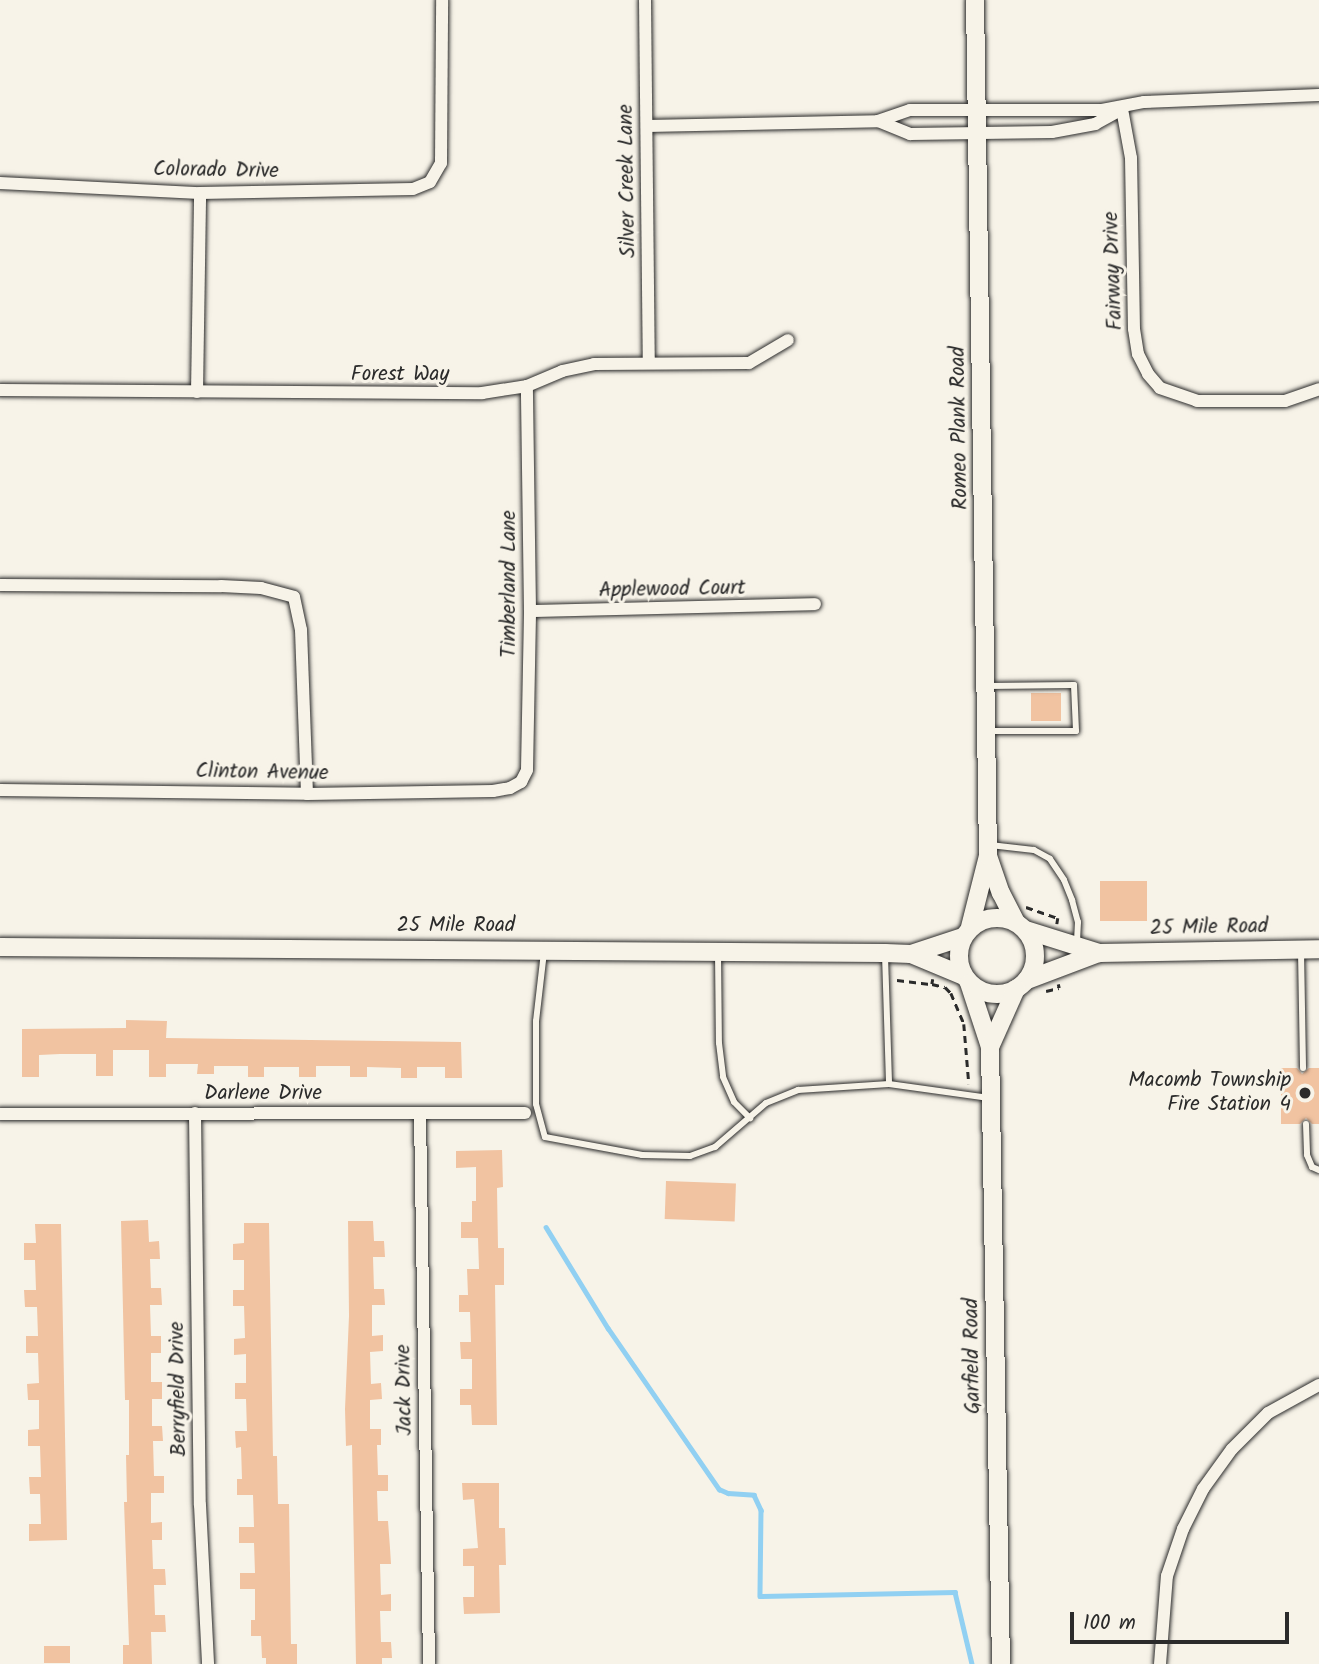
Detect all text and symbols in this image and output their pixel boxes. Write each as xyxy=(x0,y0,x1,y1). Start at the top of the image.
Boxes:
street label: Silver Creek Lane xyxy=(614,104,642,258)
street label: Colorado Drive xyxy=(153,157,279,185)
street label: Fairway Drive xyxy=(1099,211,1129,331)
street label: Romeo Plank Road xyxy=(946,346,974,510)
street label: Forest Way xyxy=(351,362,449,388)
street label: Timberland Lane xyxy=(497,510,523,658)
street label: Applewood Court xyxy=(598,576,746,604)
street label: Clinton Avenue xyxy=(195,759,329,787)
street label: 25 Mile Road xyxy=(397,913,515,939)
street label: 25 Mile Road xyxy=(1149,914,1269,942)
place label: Macomb Township Fire Station 4 xyxy=(1128,1068,1291,1118)
street label: Darlene Drive xyxy=(204,1081,322,1107)
marker: Macomb Township Fire Station 4 xyxy=(1297,1085,1313,1101)
street label: Garfield Road xyxy=(959,1298,987,1414)
street label: Berryfield Drive xyxy=(165,1321,193,1457)
street label: Jack Drive xyxy=(392,1344,418,1436)
scale bar xyxy=(1074,1598,1293,1642)
text: 100 m xyxy=(1083,1607,1136,1640)

